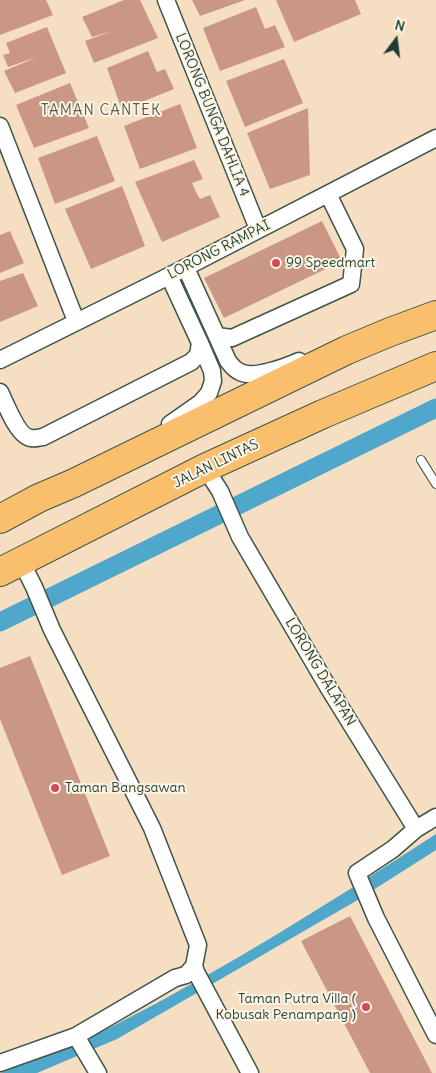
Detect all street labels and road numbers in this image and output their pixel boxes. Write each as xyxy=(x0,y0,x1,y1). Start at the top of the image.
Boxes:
street label: LORONG BUNGA DAHLIA 4 xyxy=(172,31,252,199)
street label: LORONG RAMPAI xyxy=(165,217,273,283)
street label: JALAN LINTAS xyxy=(171,436,261,492)
street label: LORONG DALAPAN xyxy=(281,615,359,729)

